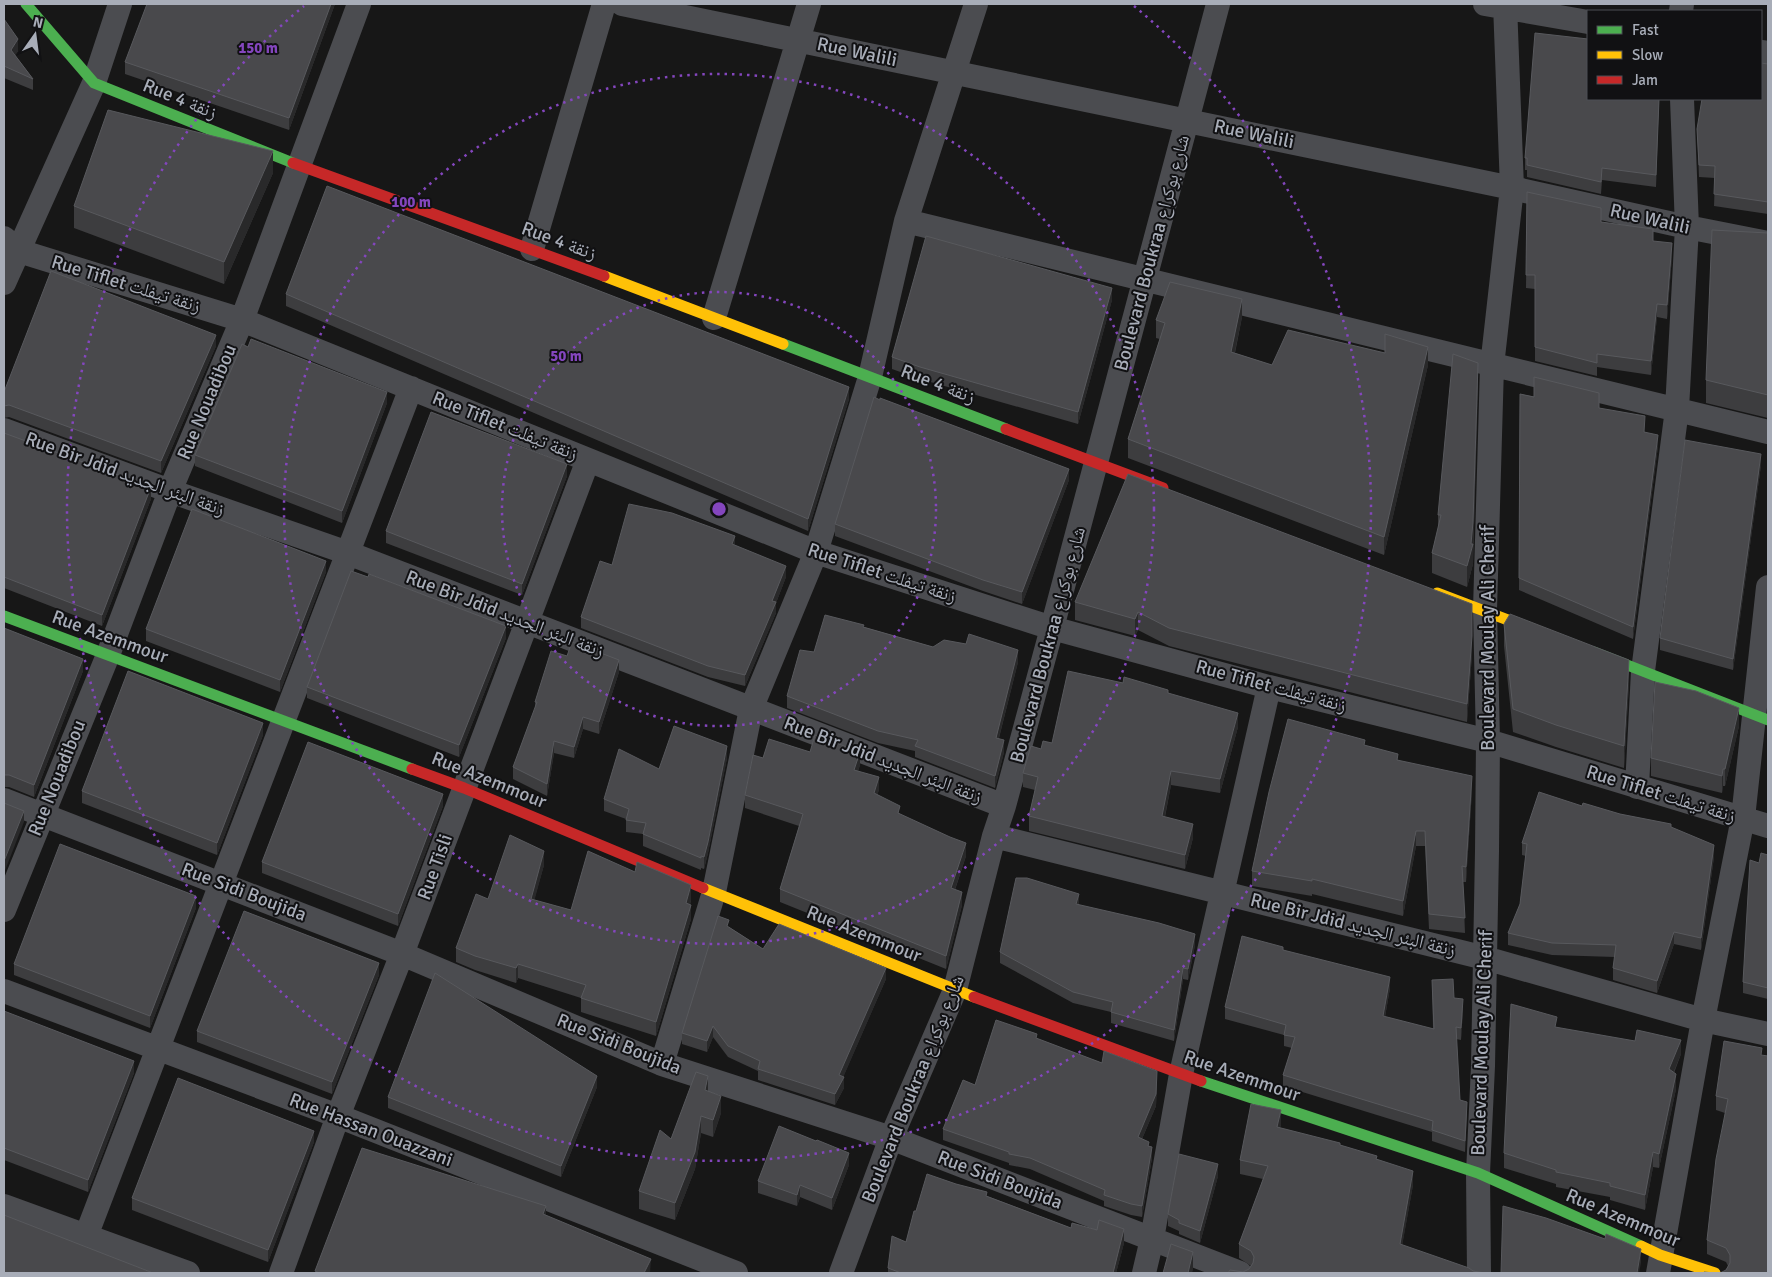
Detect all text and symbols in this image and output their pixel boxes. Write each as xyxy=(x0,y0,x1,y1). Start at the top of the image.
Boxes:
north arrow xyxy=(10,10,60,60)
legend xyxy=(1587,10,1762,100)
text: N xyxy=(31,13,45,32)
text: Fast xyxy=(1632,21,1659,39)
street label: Rue Walili xyxy=(815,32,899,72)
text: 150 m xyxy=(238,39,278,57)
text: Slow xyxy=(1632,46,1663,64)
text: Jam xyxy=(1632,71,1658,89)
street label: Rue 4 زنقة xyxy=(139,73,221,125)
street label: Rue Walili xyxy=(1212,114,1296,154)
street label: Boulevard Boukraa شارع بوكراع xyxy=(1109,132,1195,374)
text: 100 m xyxy=(391,193,431,211)
street label: Rue Walili xyxy=(1608,198,1692,240)
street label: Rue 4 زنقة xyxy=(518,216,600,266)
street label: Rue Tiflet زنقة تيفلت xyxy=(48,250,204,318)
street label: Rue Nouadibou xyxy=(172,341,242,463)
text: 50 m xyxy=(550,347,582,365)
street label: Rue 4 زنقة xyxy=(897,359,979,409)
street label: Rue Tiflet زنقة تيفلت xyxy=(429,386,581,466)
street label: Rue Bir Jdid زنقة البئر الجديد xyxy=(22,427,228,521)
centre of rings xyxy=(710,500,728,518)
street label: Boulevard Moulay Ali Cherif xyxy=(1476,523,1500,751)
street label: Boulevard Boukraa شارع بوكراع xyxy=(1005,524,1091,766)
street label: Rue Tiflet زنقة تيفلت xyxy=(805,538,959,608)
street label: Rue Bir Jdid زنقة البئر الجديد xyxy=(402,565,608,663)
street label: Rue Azemmour xyxy=(49,605,171,669)
street label: Rue Tiflet زنقة تيفلت xyxy=(1193,654,1349,718)
street label: Rue Bir Jdid زنقة البئر الجديد xyxy=(780,711,986,809)
street label: Rue Nouadibou xyxy=(23,716,91,840)
street label: Rue Azemmour xyxy=(428,746,550,814)
street label: Rue Tiflet زنقة تيفلت xyxy=(1583,760,1739,828)
street label: Rue Tisli xyxy=(412,831,458,903)
street label: Rue Sidi Boujida xyxy=(178,857,310,927)
street label: Rue Bir Jdid زنقة البئر الجديد xyxy=(1248,888,1458,962)
street label: Rue Azemmour xyxy=(803,900,925,968)
street label: Boulevard Moulay Ali Cherif xyxy=(1466,928,1498,1156)
street label: Boulevard Boukraa شارع بوكراع xyxy=(856,972,970,1206)
street label: Rue Sidi Boujida xyxy=(553,1008,685,1080)
street label: Rue Azemmour xyxy=(1180,1045,1304,1107)
street label: Rue Hassan Ouazzani xyxy=(286,1088,456,1172)
street label: Rue Sidi Boujida xyxy=(934,1145,1066,1215)
street label: Rue Azemmour xyxy=(1562,1183,1684,1253)

